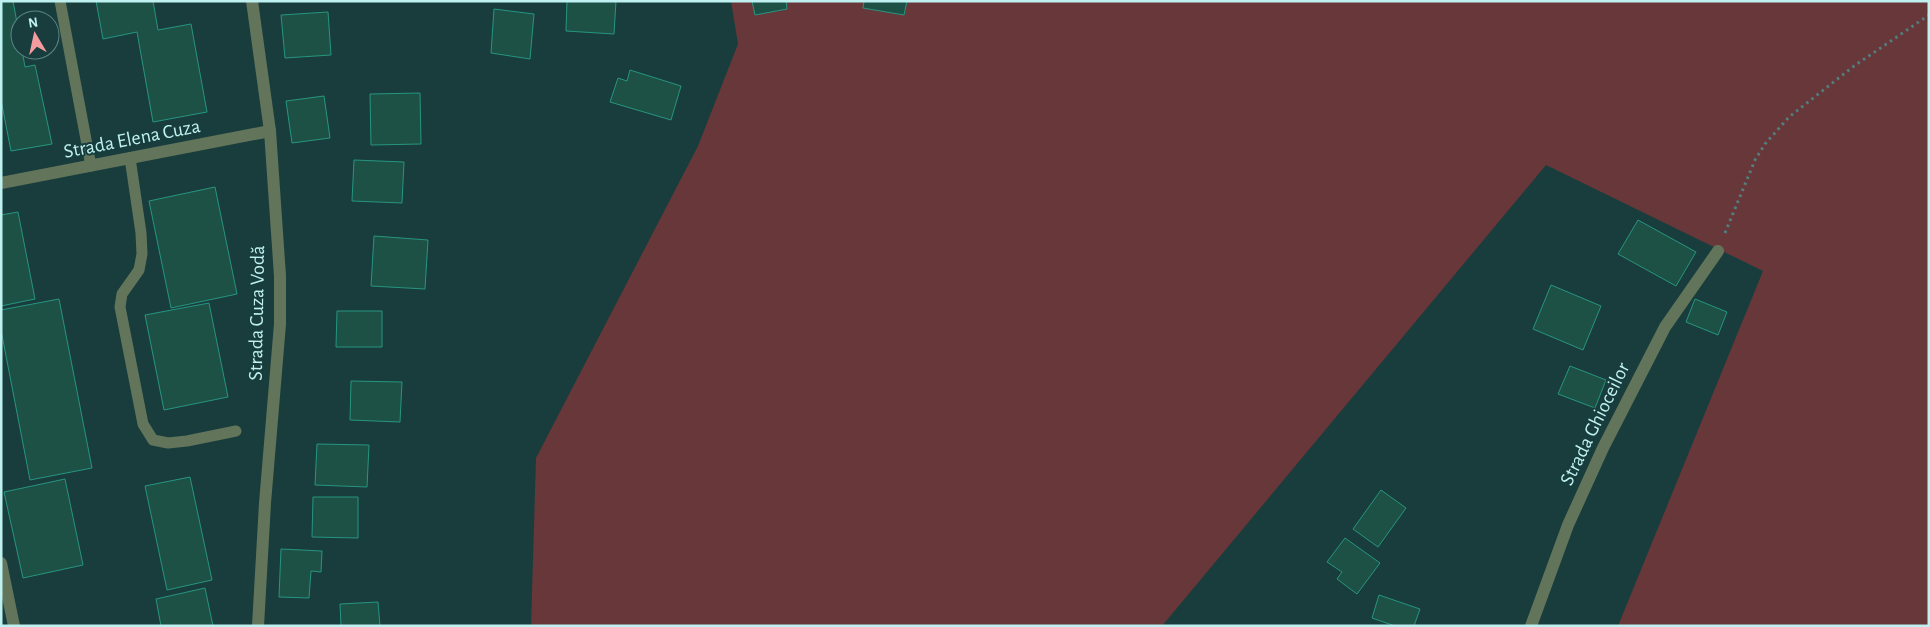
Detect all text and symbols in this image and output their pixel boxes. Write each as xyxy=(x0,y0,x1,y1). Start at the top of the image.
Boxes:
north arrow xyxy=(10,10,60,60)
text: N xyxy=(27,15,39,31)
street label: Strada Elena Cuza xyxy=(62,116,202,162)
street label: Strada Cuza Vodă xyxy=(246,245,268,381)
street label: Strada Ghioceilor xyxy=(1557,359,1634,489)

